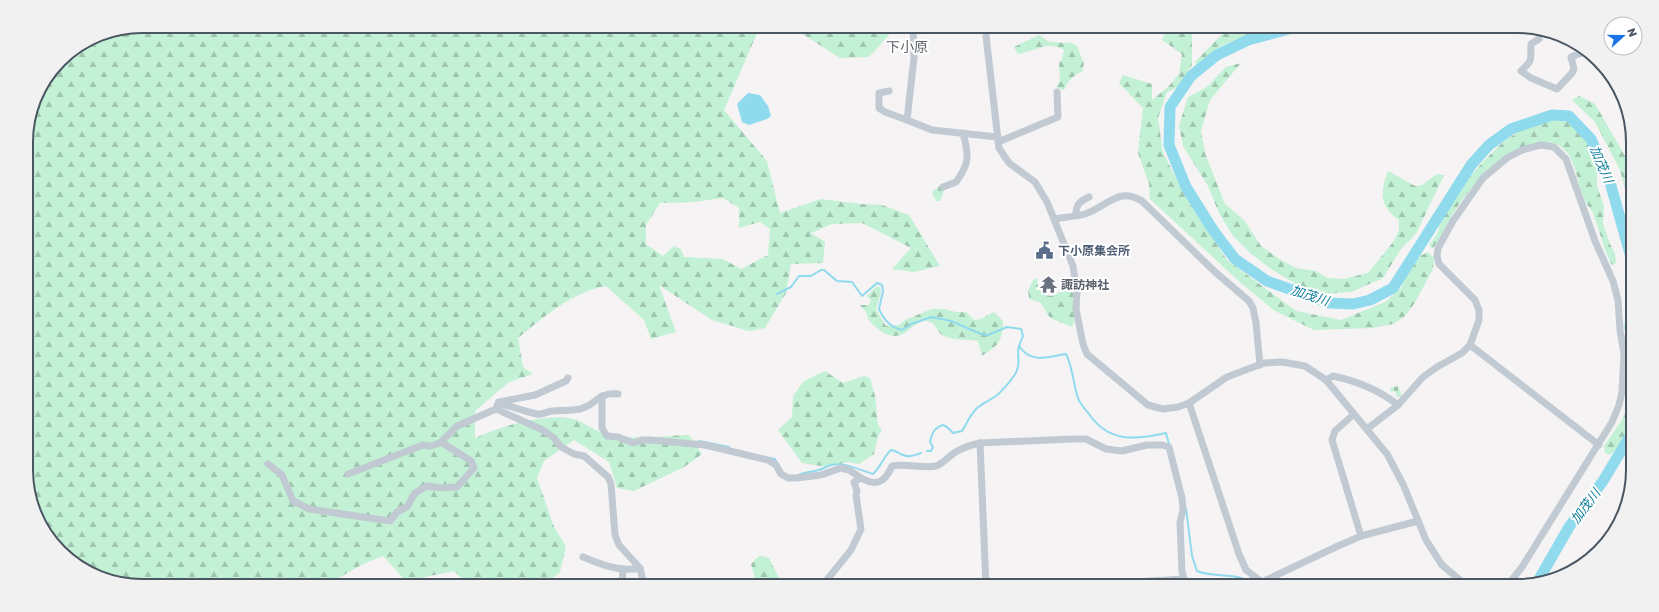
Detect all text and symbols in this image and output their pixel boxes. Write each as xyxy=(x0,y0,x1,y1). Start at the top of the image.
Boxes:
north arrow xyxy=(1603,16,1643,56)
text: N xyxy=(1625,26,1640,38)
district label: 下小原 xyxy=(886,38,928,55)
water label: 加茂川 xyxy=(1587,143,1618,187)
public building icon: 下小原集会所 xyxy=(1035,241,1055,261)
place label: 下小原集会所 xyxy=(1058,243,1130,258)
temple icon: 諏訪神社 xyxy=(1038,275,1058,295)
place label: 諏訪神社 xyxy=(1061,277,1109,292)
water label: 加茂川 xyxy=(1289,281,1333,309)
water label: 加茂川 xyxy=(1567,484,1604,526)

